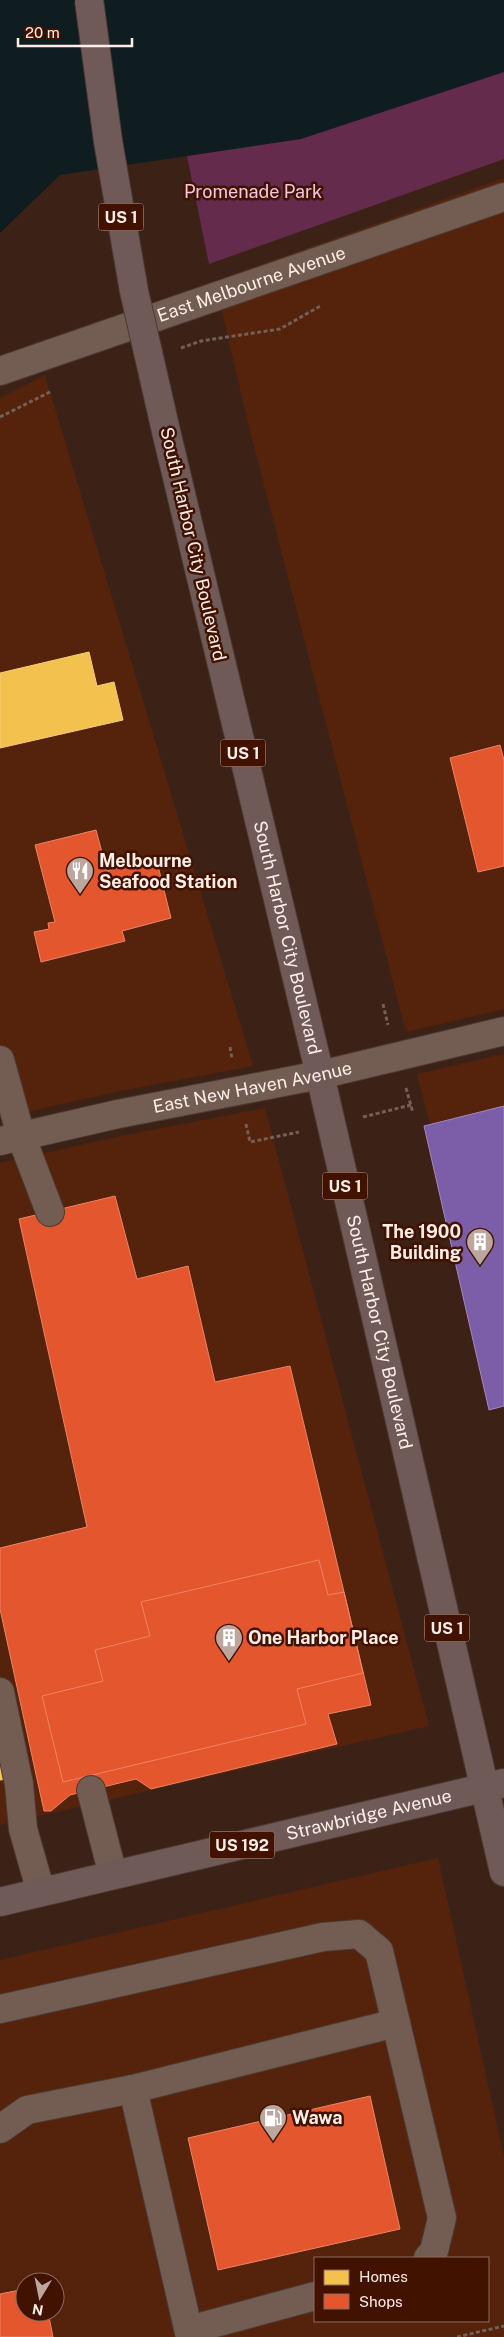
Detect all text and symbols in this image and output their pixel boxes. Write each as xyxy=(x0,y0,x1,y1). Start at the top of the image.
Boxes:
scale bar xyxy=(18,15,131,47)
text: 20 m xyxy=(25,24,60,41)
park label: Promenade Park xyxy=(184,181,322,202)
road number: US 1 xyxy=(98,203,144,230)
street label: East Melbourne Avenue xyxy=(154,242,348,326)
street label: South Harbor City Boulevard xyxy=(156,425,231,663)
road number: US 1 xyxy=(220,740,266,766)
street label: South Harbor City Boulevard xyxy=(250,819,326,1057)
place label: Melbourne Seafood Station xyxy=(99,850,237,892)
restaurant icon: Melbourne Seafood Station xyxy=(65,856,95,895)
street label: East New Haven Avenue xyxy=(151,1057,354,1117)
road number: US 1 xyxy=(322,1172,368,1200)
street label: South Harbor City Boulevard xyxy=(343,1213,417,1451)
place label: The 1900 Building xyxy=(382,1221,461,1263)
building icon: The 1900 Building xyxy=(465,1227,495,1266)
road number: US 1 xyxy=(424,1615,470,1642)
building icon: One Harbor Place xyxy=(214,1623,244,1662)
place label: One Harbor Place xyxy=(248,1627,399,1648)
street label: Strawbridge Avenue xyxy=(284,1785,454,1844)
road number: US 192 xyxy=(210,1832,274,1858)
fuel station icon: Wawa xyxy=(258,2103,288,2142)
place label: Wawa xyxy=(292,2107,342,2128)
legend xyxy=(314,2257,489,2322)
text: Homes xyxy=(359,2268,408,2285)
north arrow xyxy=(15,2272,65,2322)
text: Shops xyxy=(359,2293,403,2310)
text: N xyxy=(31,2301,45,2319)

